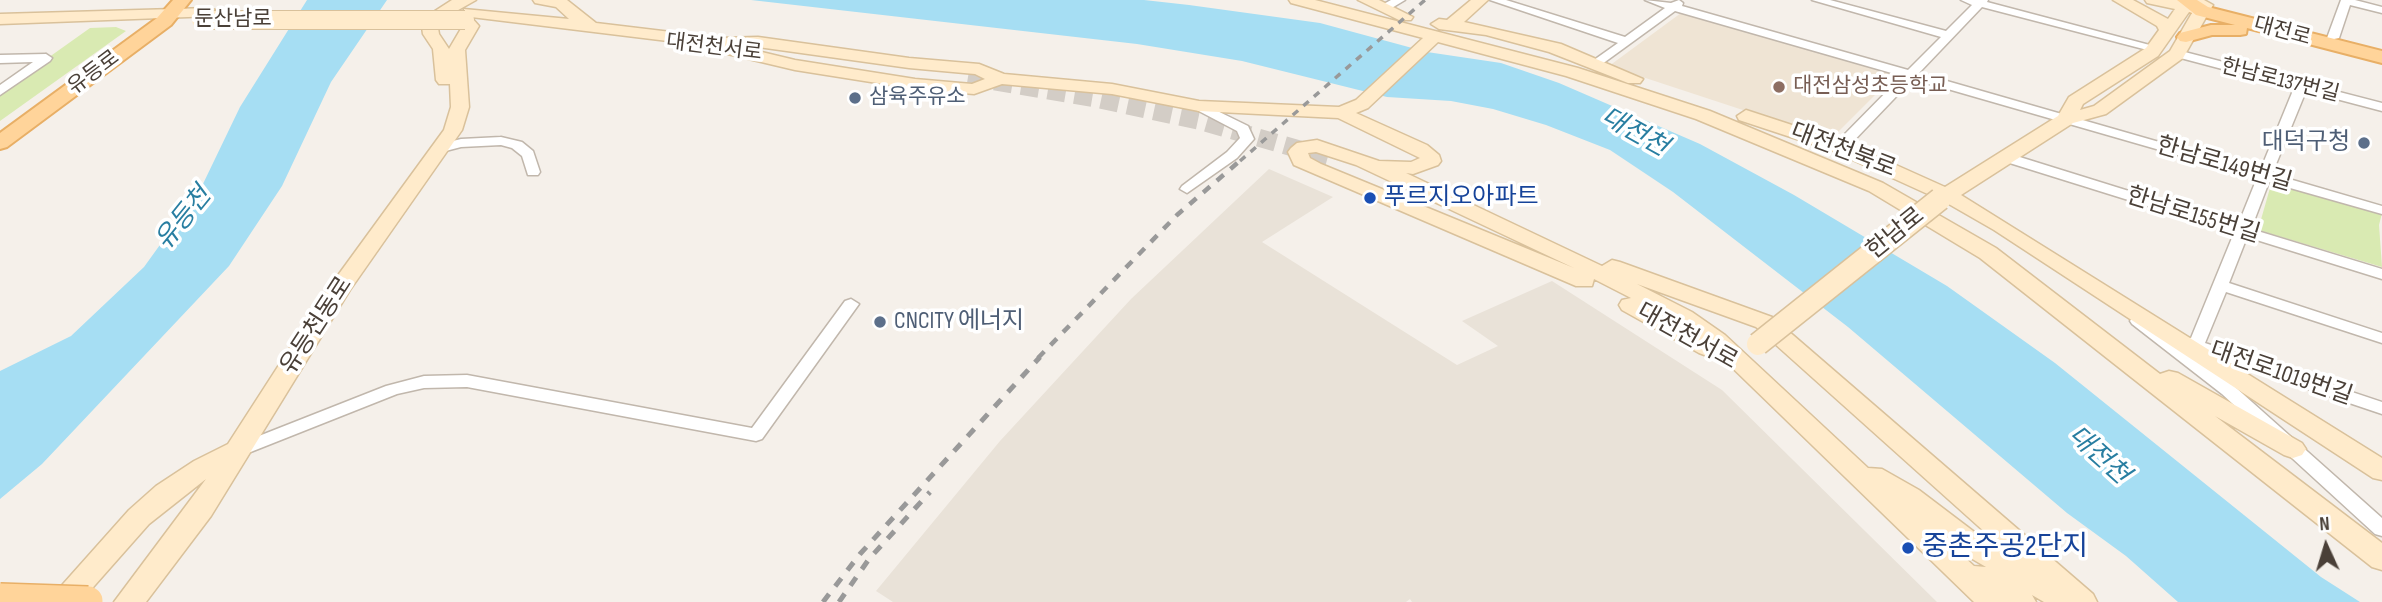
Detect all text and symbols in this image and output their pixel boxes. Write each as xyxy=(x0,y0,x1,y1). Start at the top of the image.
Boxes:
street label: 둔산남로 xyxy=(194,7,272,33)
street label: 대전로 xyxy=(2251,12,2313,52)
street label: 대전천서로 xyxy=(665,30,763,66)
street label: 유등로 xyxy=(63,45,125,101)
street label: 한남로137번길 xyxy=(2218,54,2342,108)
place label: 대전삼성초등학교 xyxy=(1793,74,1948,100)
marker: 대전삼성초등학교 xyxy=(1771,79,1787,95)
place label: 삼육주유소 xyxy=(869,85,966,111)
marker: 삼육주유소 xyxy=(847,90,863,106)
water label: 대전천 xyxy=(1595,102,1673,164)
street label: 대전천북로 xyxy=(1786,118,1900,184)
place label: 대덕구청 xyxy=(2262,129,2350,157)
street label: 한남로149번길 xyxy=(2153,132,2295,198)
marker: 대덕구청 xyxy=(2356,135,2372,151)
water label: 유등천 xyxy=(149,181,219,257)
street label: 한남로155번길 xyxy=(2123,182,2263,250)
place label: 푸르지오아파트 xyxy=(1384,184,1539,212)
marker: 푸르지오아파트 xyxy=(1362,190,1378,206)
street label: 한남로 xyxy=(1861,202,1931,266)
street label: 유등천동로 xyxy=(275,272,359,380)
street label: 대전천서로 xyxy=(1632,298,1742,376)
place label: CNCITY 에너지 xyxy=(894,308,1024,336)
marker: CNCITY 에너지 xyxy=(872,314,888,330)
street label: 대전로1019번길 xyxy=(2206,336,2356,412)
water label: 대전천 xyxy=(2061,420,2135,492)
north arrow xyxy=(2291,511,2361,581)
text: N xyxy=(2319,513,2330,536)
place label: 중촌주공2단지 xyxy=(1922,531,2088,565)
marker: 중촌주공2단지 xyxy=(1900,540,1916,556)

